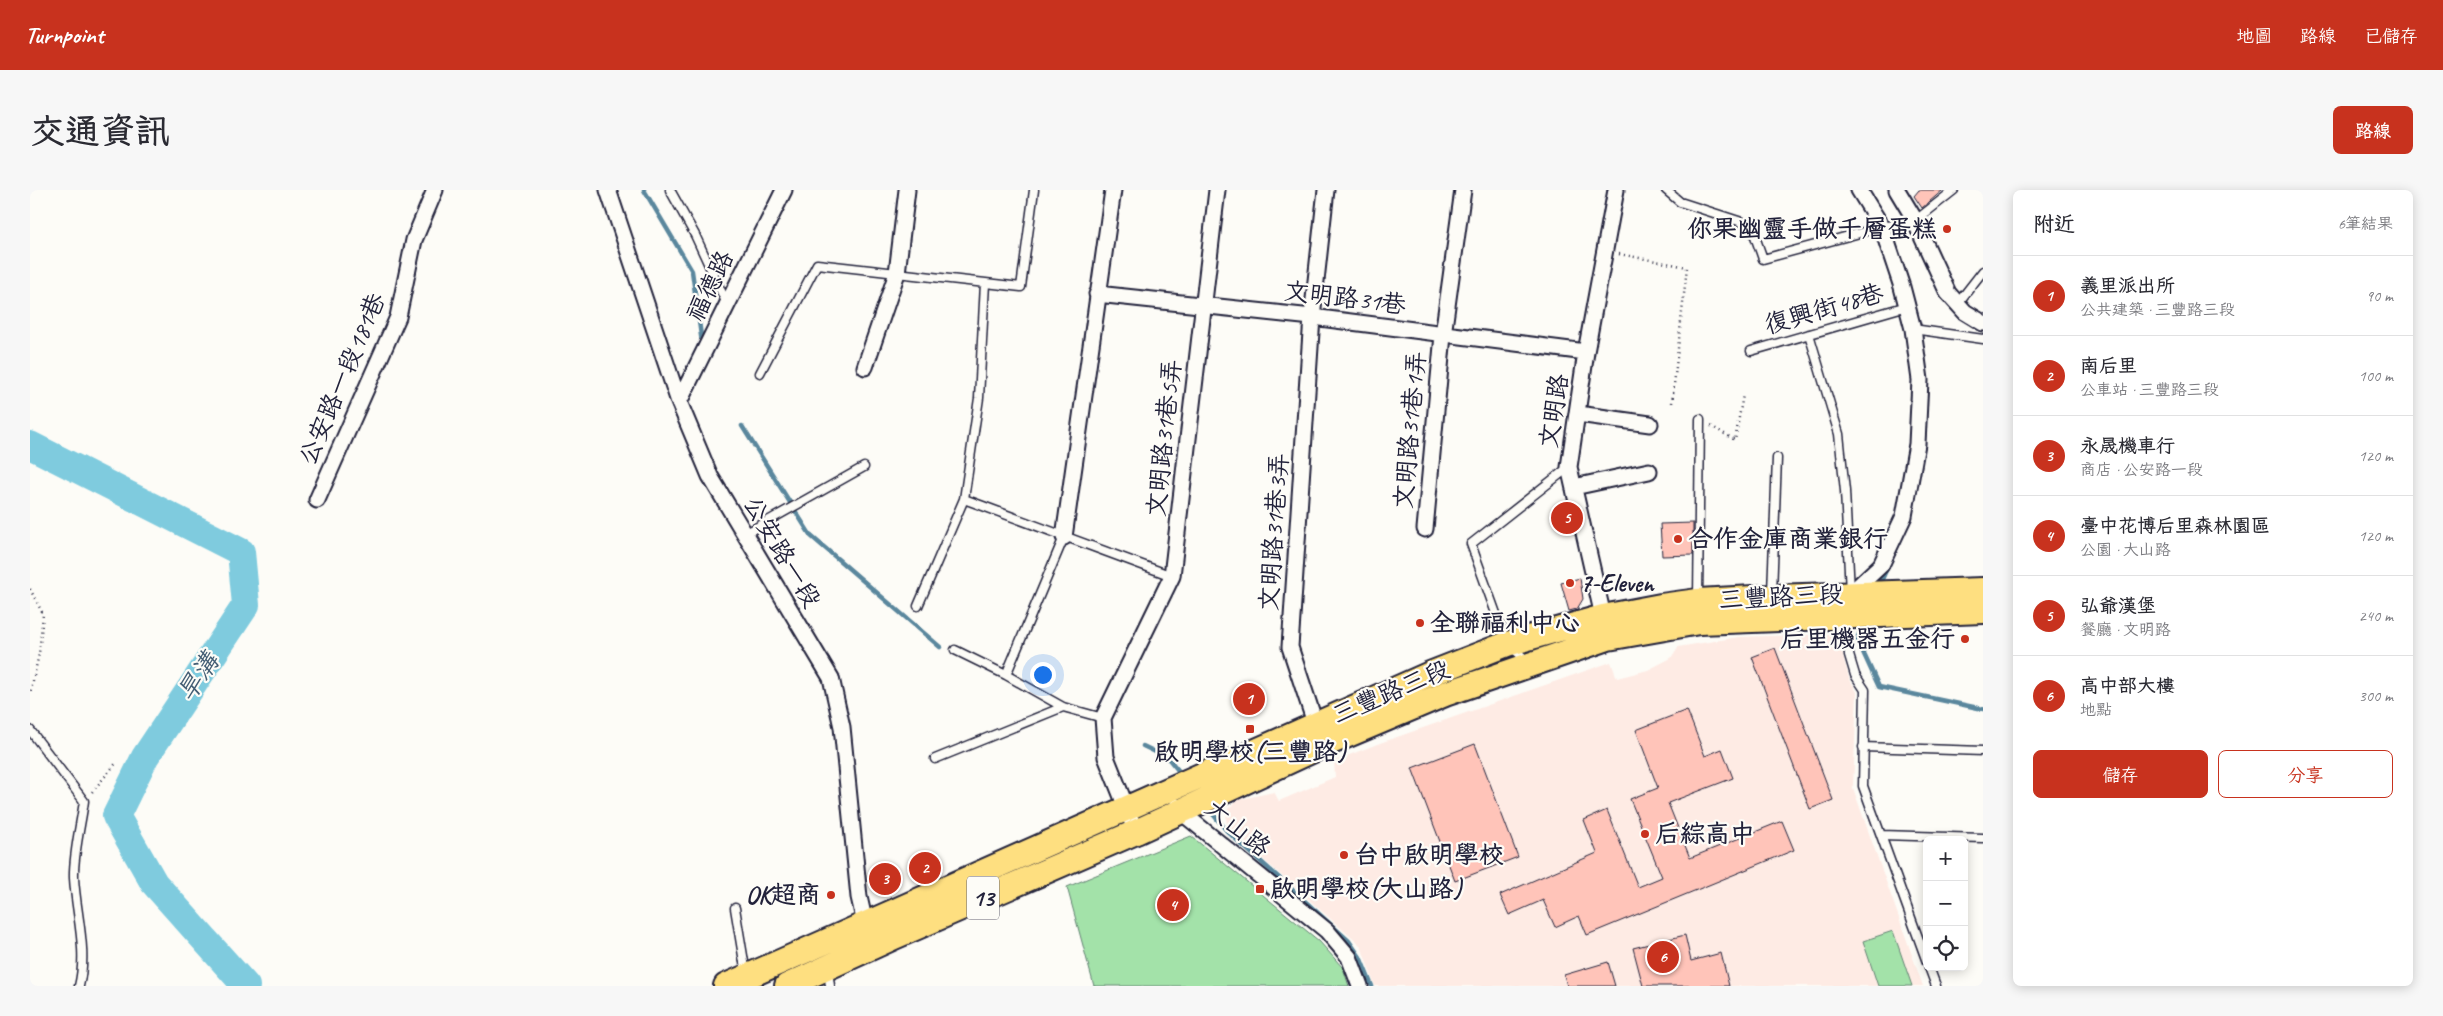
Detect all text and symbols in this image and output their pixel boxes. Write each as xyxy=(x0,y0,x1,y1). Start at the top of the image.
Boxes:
text: Turnpoint xyxy=(25,20,104,50)
text: 地圖 xyxy=(2236,25,2272,47)
text: 路線 xyxy=(2300,25,2336,47)
text: 已儲存 xyxy=(2364,25,2418,47)
button: 路線 xyxy=(2333,106,2413,154)
text: 交通資訊 xyxy=(30,109,170,154)
text: 附近 xyxy=(2033,211,2075,237)
place label: 你果幽靈手做千層蛋糕 xyxy=(1687,213,1937,245)
text: 6筆結果 xyxy=(2338,214,2393,234)
marker: 你果幽靈手做千層蛋糕 xyxy=(1941,223,1953,235)
street label: 福德路 xyxy=(679,245,741,327)
text: 義里派出所 xyxy=(2080,274,2175,298)
street label: 文明路31巷 xyxy=(1282,275,1408,321)
street label: 復興街48巷 xyxy=(1761,277,1887,341)
text: 1 xyxy=(2045,286,2053,306)
text: 90 m xyxy=(2366,286,2393,306)
street label: 公安路一段181巷 xyxy=(291,288,393,470)
text: 公共建築 · 三豐路三段 xyxy=(2080,300,2235,320)
street label: 文明路31巷1弄 xyxy=(1387,350,1433,510)
text: 南后里 xyxy=(2080,354,2137,378)
street label: 文明路31巷5弄 xyxy=(1140,357,1188,519)
text: 2 xyxy=(2045,366,2053,386)
text: 100 m xyxy=(2359,366,2393,386)
street label: 文明路 xyxy=(1532,371,1576,451)
text: 公車站 · 三豐路三段 xyxy=(2080,380,2219,400)
text: 永晟機車行 xyxy=(2080,434,2175,458)
text: 3 xyxy=(2045,446,2053,466)
text: 120 m xyxy=(2359,446,2393,466)
street label: 文明路31巷3弄 xyxy=(1253,452,1295,612)
text: 商店 · 公安路一段 xyxy=(2080,460,2203,480)
street label: 公安路一段 xyxy=(736,490,828,614)
pin: 5 xyxy=(1551,499,1583,537)
text: 臺中花博后里森林園區 xyxy=(2080,514,2270,538)
place label: 合作金庫商業銀行 xyxy=(1688,523,1888,555)
text: 4 xyxy=(2045,526,2053,546)
text: 120 m xyxy=(2359,526,2393,546)
marker: 合作金庫商業銀行 xyxy=(1672,533,1684,545)
text: 公園 · 大山路 xyxy=(2080,540,2171,560)
place label: 7-Eleven xyxy=(1580,567,1655,599)
marker: 7-Eleven xyxy=(1564,577,1576,589)
street label: 三豐路三段 xyxy=(1718,578,1844,616)
text: 弘爺漢堡 xyxy=(2080,594,2156,618)
text: 5 xyxy=(2046,606,2052,626)
text: 240 m xyxy=(2359,606,2393,626)
place label: 全聯福利中心 xyxy=(1430,607,1580,639)
marker: 全聯福利中心 xyxy=(1414,617,1426,629)
text: 餐廳 · 文明路 xyxy=(2080,620,2171,640)
place label: 后里機器五金行 xyxy=(1780,623,1955,655)
marker: 后里機器五金行 xyxy=(1959,633,1971,645)
water label: 旱溝 xyxy=(170,645,227,708)
street label: 三豐路三段 xyxy=(1327,653,1455,731)
your location xyxy=(1030,662,1056,688)
text: 高中部大樓 xyxy=(2080,674,2175,698)
pin: 1 xyxy=(1233,680,1265,718)
text: 6 xyxy=(2045,686,2053,706)
text: 300 m xyxy=(2359,686,2393,706)
text: 地點 xyxy=(2080,700,2112,720)
marker: 啟明學校(三豐路) xyxy=(1244,723,1256,735)
place label: 啟明學校(三豐路) xyxy=(1154,736,1347,768)
button: 儲存 xyxy=(2033,750,2208,798)
button: 分享 xyxy=(2218,750,2393,798)
street label: 大山路 xyxy=(1199,792,1277,864)
place label: 后綜高中 xyxy=(1655,818,1755,850)
marker: 后綜高中 xyxy=(1639,828,1651,840)
map controls xyxy=(1923,836,1968,971)
button: + xyxy=(1923,836,1968,881)
place label: 台中啟明學校 xyxy=(1354,839,1504,871)
pin: 2 xyxy=(909,849,941,887)
marker: 台中啟明學校 xyxy=(1338,849,1350,861)
pin: 3 xyxy=(869,860,901,898)
place label: 啟明學校(大山路) xyxy=(1270,873,1463,905)
road number: 13 xyxy=(967,876,999,920)
place label: OK超商 xyxy=(746,879,821,911)
button: − xyxy=(1923,881,1968,926)
marker: 啟明學校(大山路) xyxy=(1254,883,1266,895)
pin: 4 xyxy=(1157,886,1189,924)
marker: OK超商 xyxy=(825,889,837,901)
button: locate xyxy=(1923,926,1968,971)
pin: 6 xyxy=(1647,938,1679,976)

